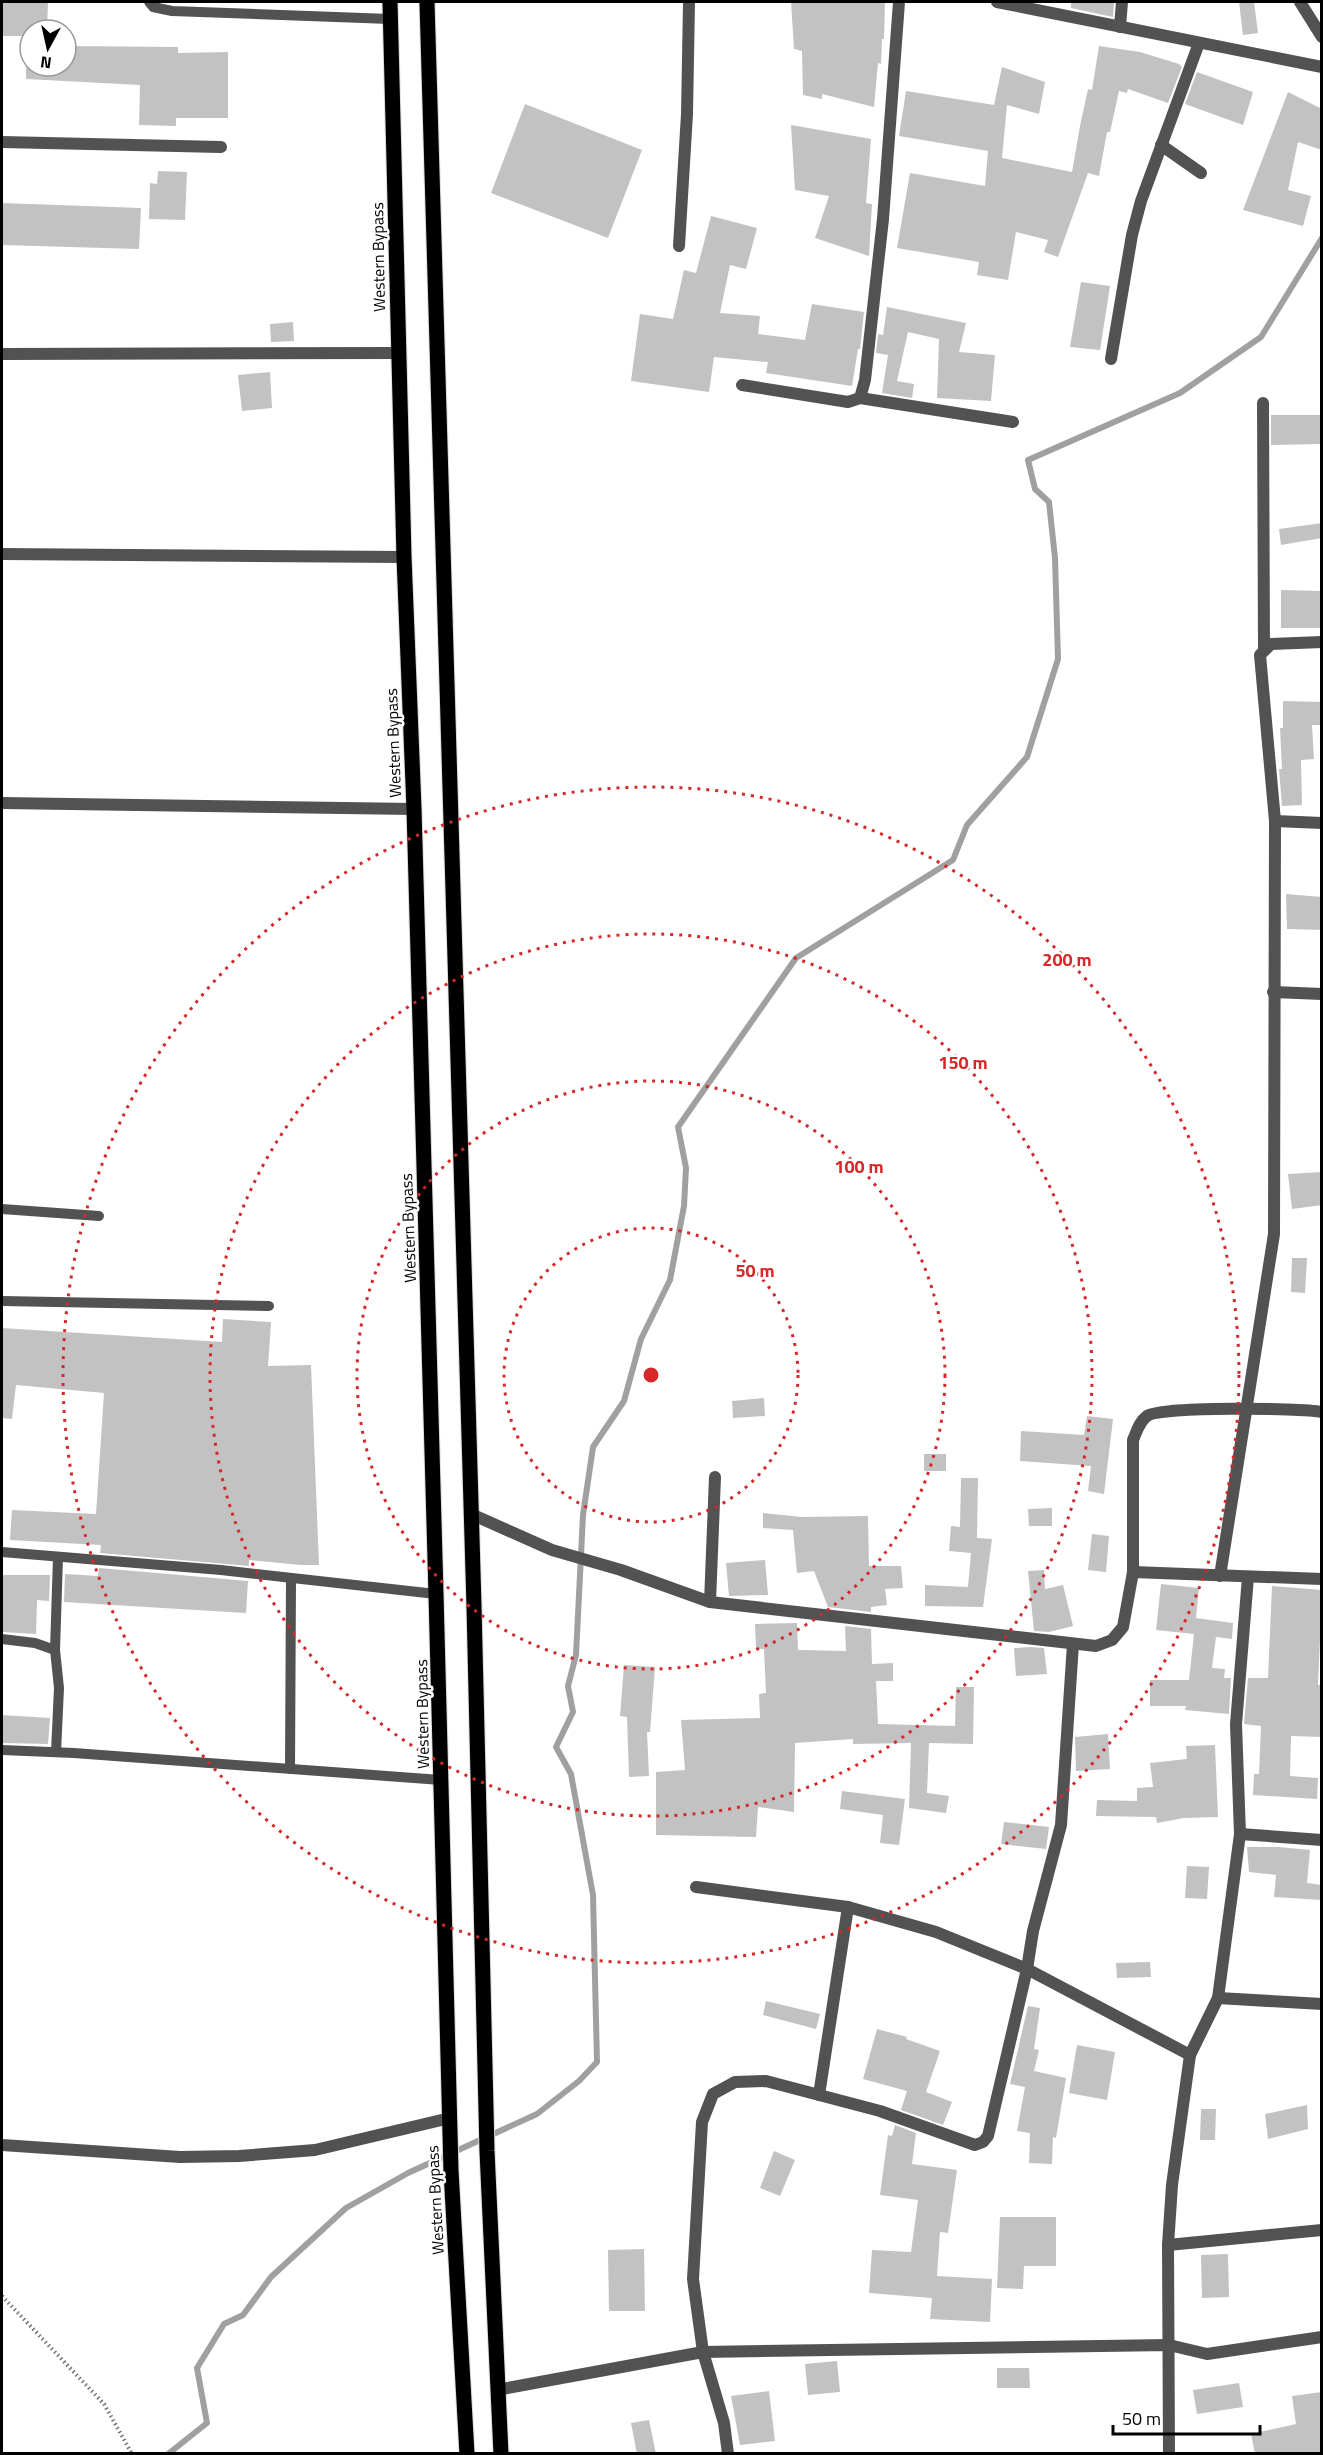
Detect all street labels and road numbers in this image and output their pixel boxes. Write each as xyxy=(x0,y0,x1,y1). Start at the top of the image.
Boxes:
street label: Western Bypass xyxy=(365,202,391,312)
street label: Western Bypass xyxy=(379,688,407,798)
street label: Western Bypass xyxy=(394,1173,422,1283)
street label: Western Bypass xyxy=(409,1659,435,1769)
street label: Western Bypass xyxy=(420,2145,450,2255)

